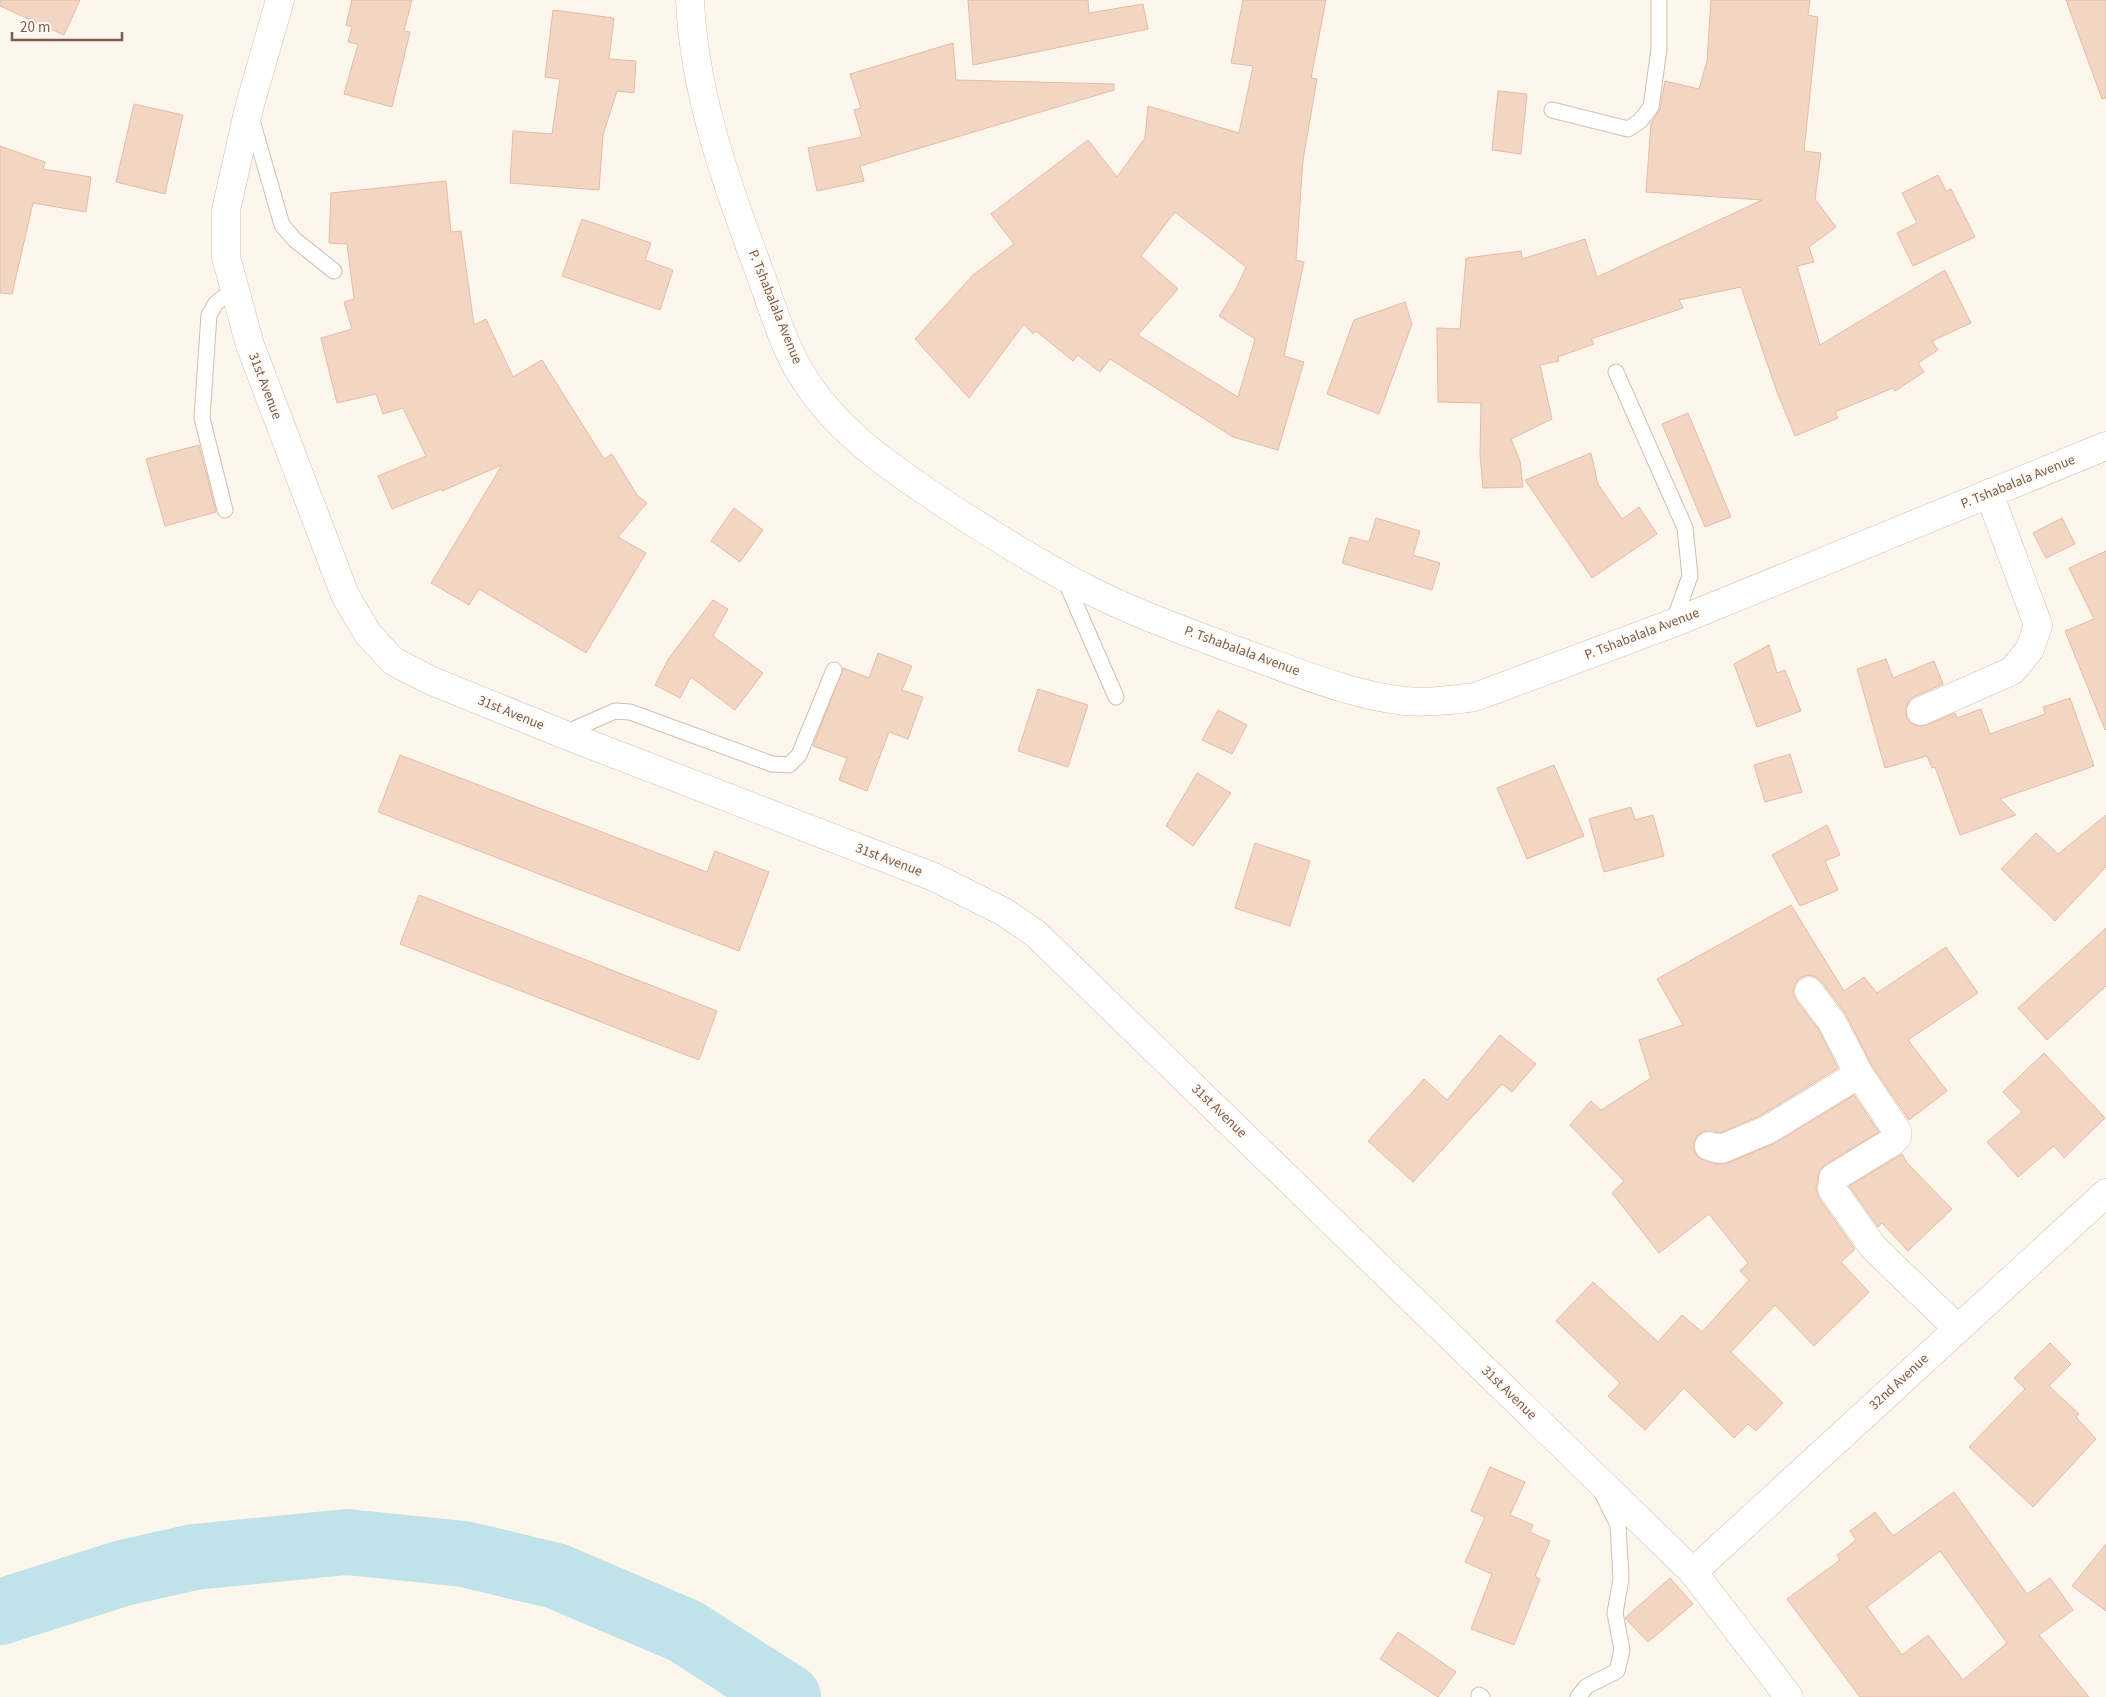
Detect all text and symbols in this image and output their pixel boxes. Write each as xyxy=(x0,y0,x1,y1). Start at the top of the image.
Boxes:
scale bar xyxy=(12,10,122,42)
text: 20 m xyxy=(20,17,50,38)
street label: P. Tshabalala Avenue xyxy=(743,247,807,367)
street label: 31st Avenue xyxy=(243,350,287,422)
street label: P. Tshabalala Avenue xyxy=(1958,450,2078,514)
street label: P. Tshabalala Avenue xyxy=(1582,603,1702,665)
street label: P. Tshabalala Avenue xyxy=(1181,621,1303,681)
street label: 31st Avenue xyxy=(475,691,547,735)
street label: 31st Avenue xyxy=(853,838,925,882)
street label: 31st Avenue xyxy=(1187,1079,1251,1143)
street label: 32nd Avenue xyxy=(1865,1349,1933,1415)
street label: 31st Avenue xyxy=(1477,1361,1541,1425)

